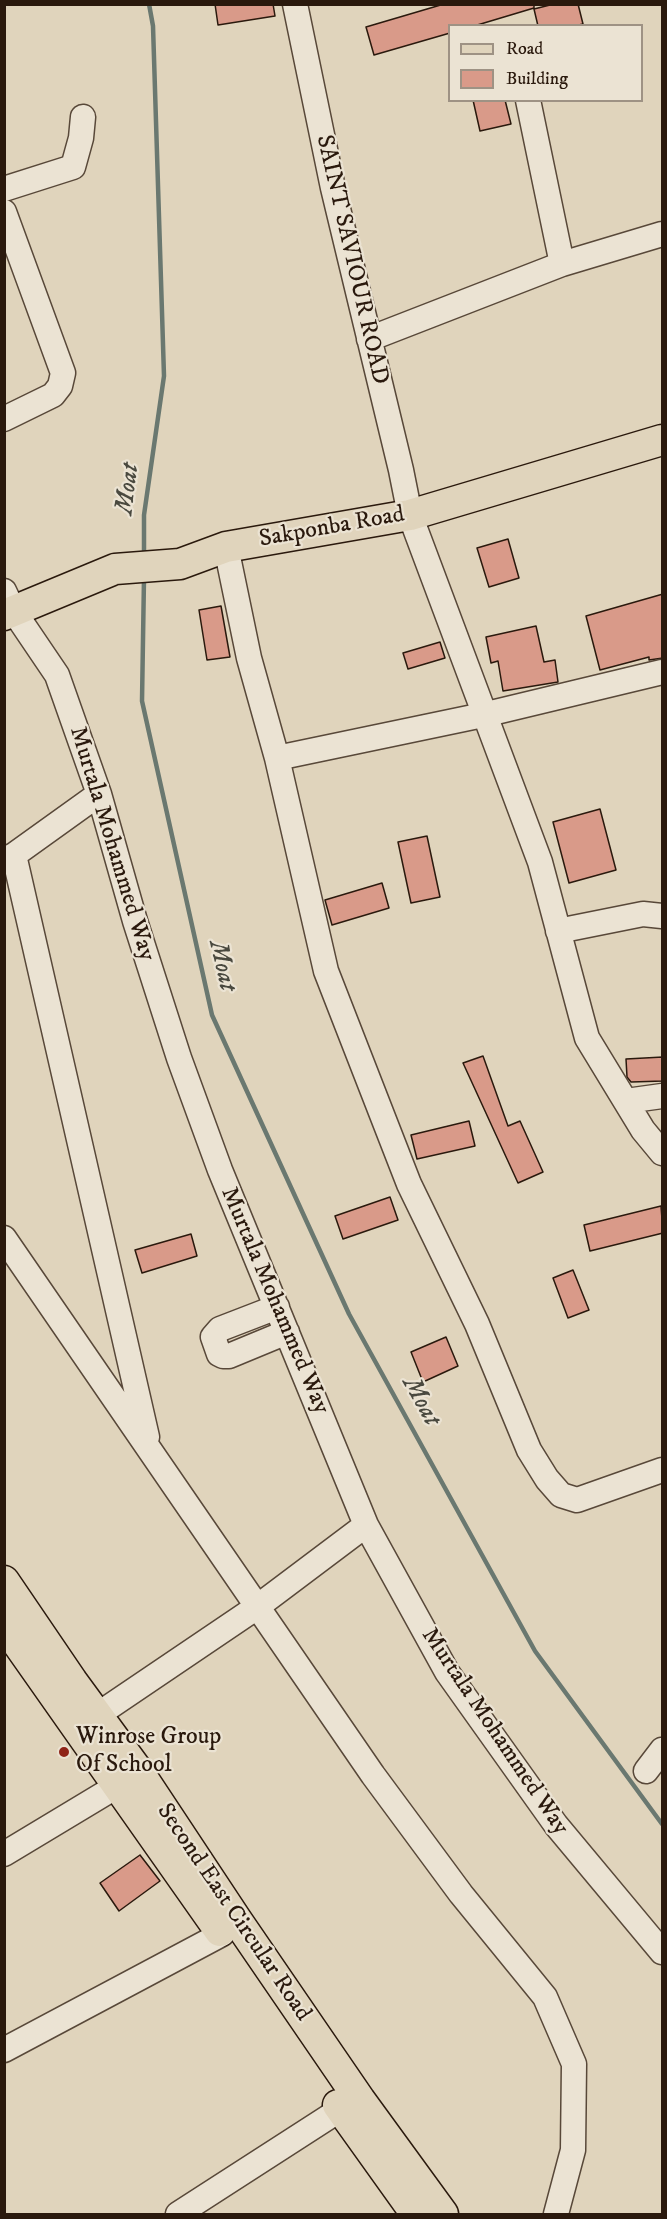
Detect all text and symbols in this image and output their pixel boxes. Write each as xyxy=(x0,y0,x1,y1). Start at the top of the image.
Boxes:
legend xyxy=(448,24,643,102)
text: Road xyxy=(506,38,543,60)
text: Building xyxy=(506,68,568,90)
street label: SAINT SAVIOUR ROAD xyxy=(308,132,394,388)
water label: Moat xyxy=(110,462,148,516)
street label: Sakponba Road xyxy=(257,501,407,555)
street label: Murtala Mohammed Way xyxy=(62,723,160,965)
water label: Moat xyxy=(200,937,242,995)
street label: Murtala Mohammed Way xyxy=(213,1183,335,1419)
water label: Moat xyxy=(394,1372,446,1432)
street label: Murtala Mohammed Way xyxy=(414,1623,574,1841)
place label: Winrose Group Of School xyxy=(76,1724,221,1780)
marker: Winrose Group Of School xyxy=(57,1745,71,1759)
street label: Second East Circular Road xyxy=(149,1799,317,2027)

